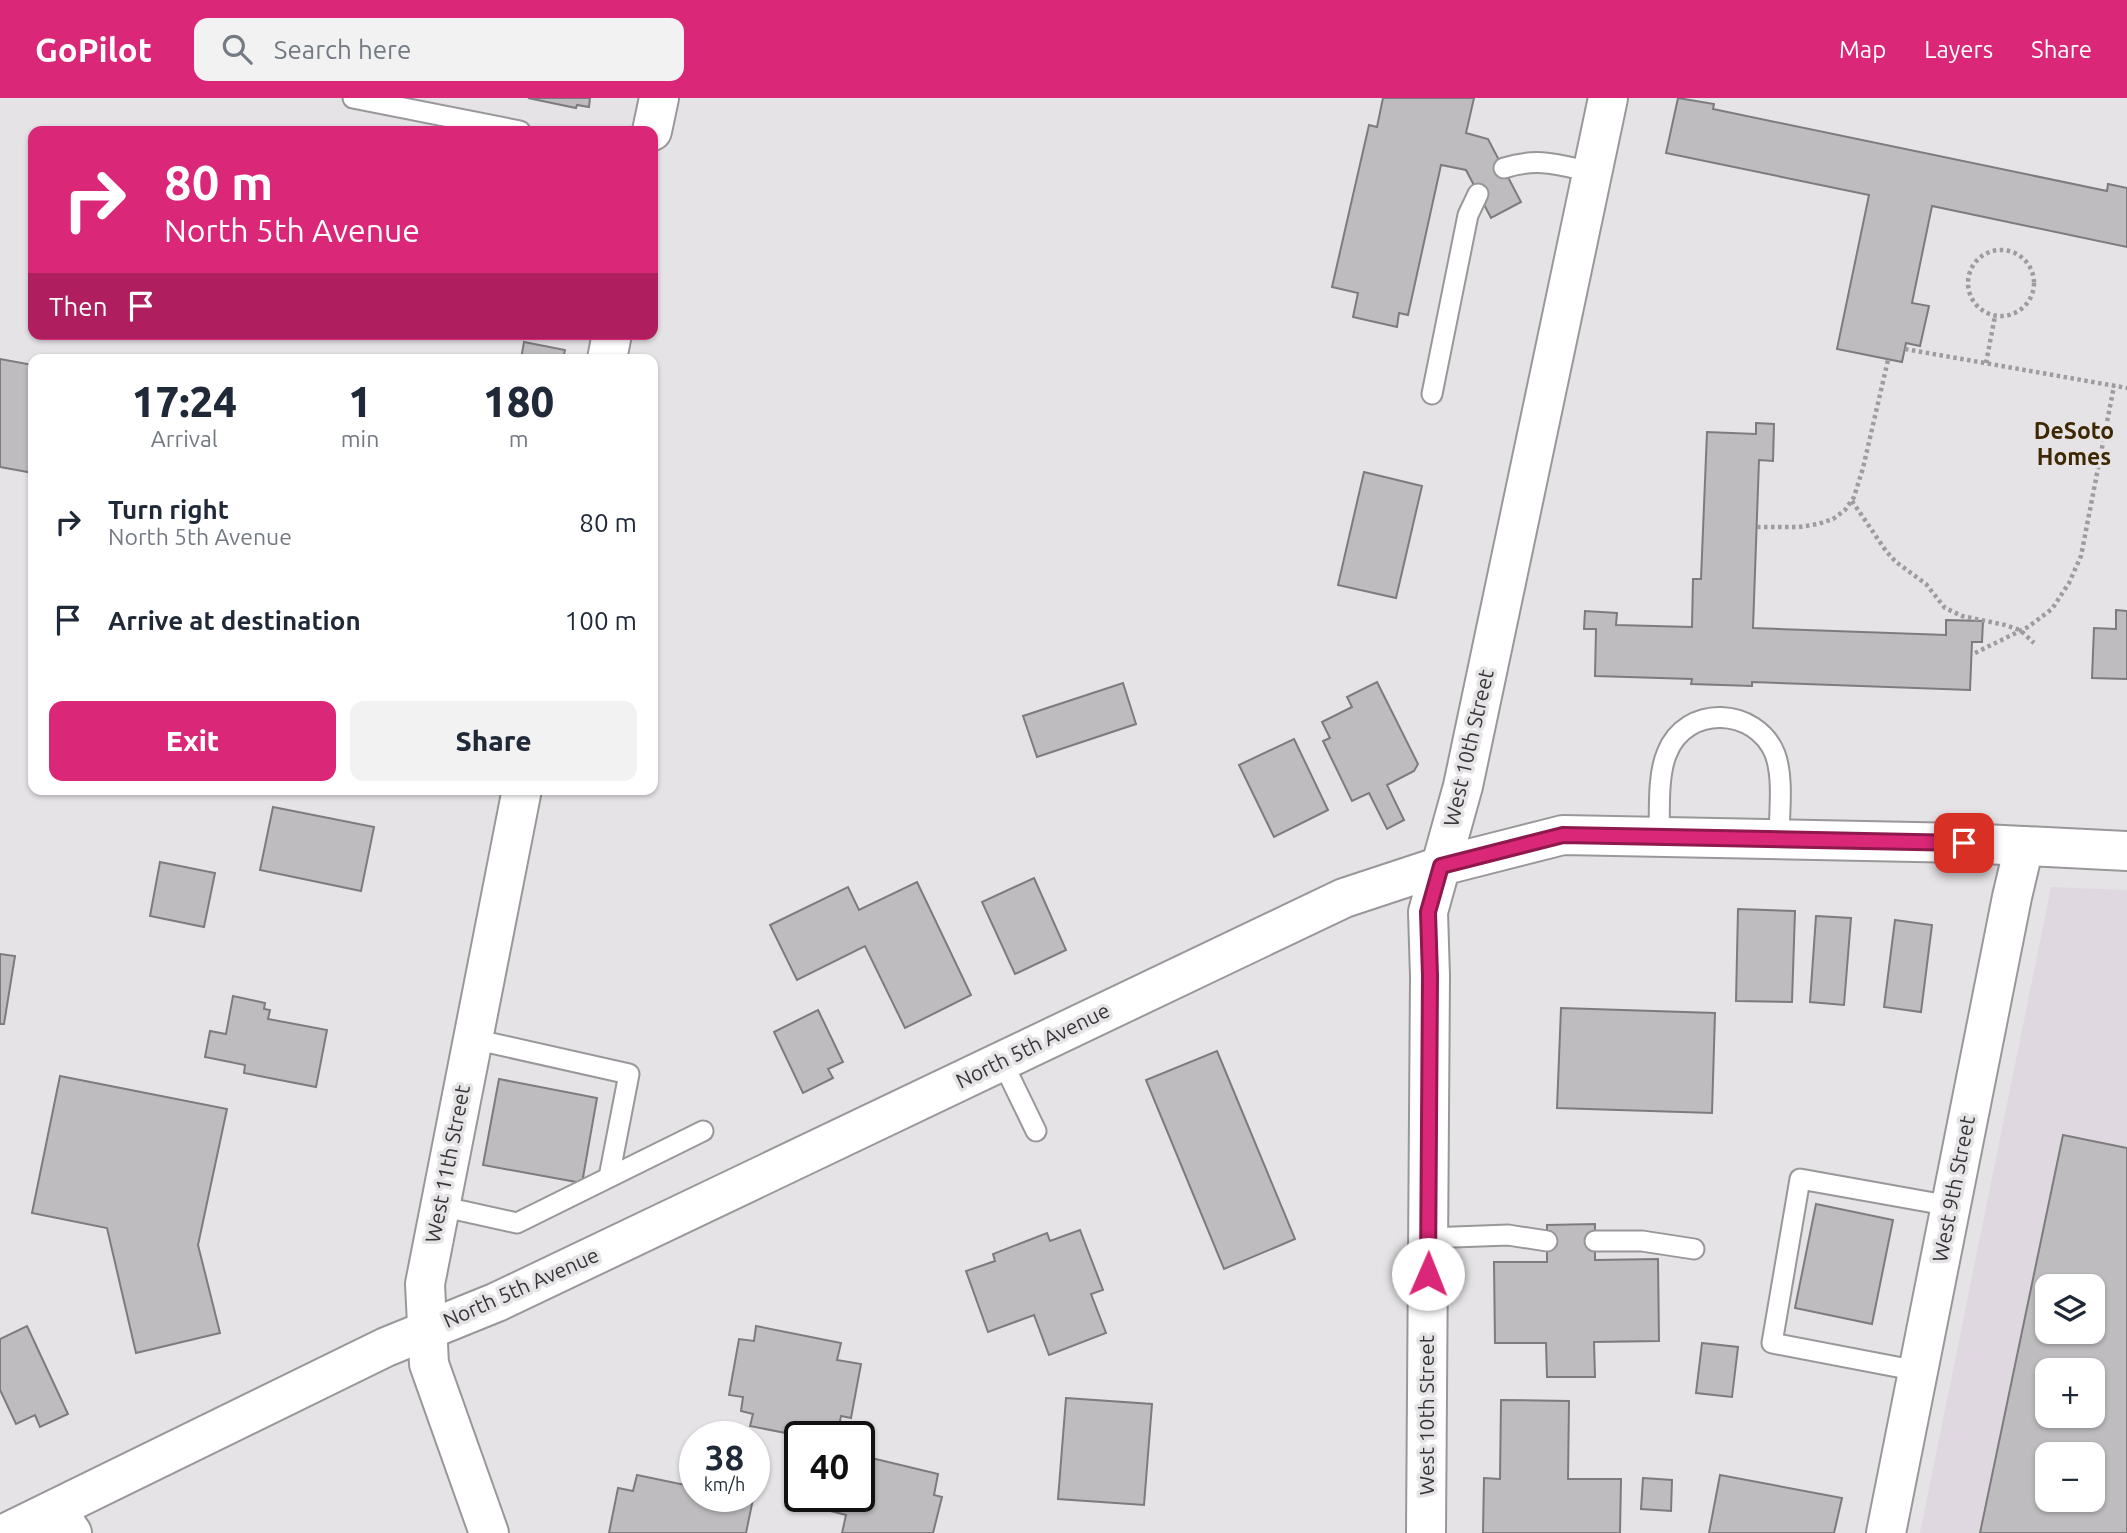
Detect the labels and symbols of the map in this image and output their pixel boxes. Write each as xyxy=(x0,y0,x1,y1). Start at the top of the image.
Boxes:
district label: DeSoto Homes xyxy=(2034,418,2114,469)
street label: West 10th Street xyxy=(1438,667,1498,829)
pin xyxy=(1934,813,1994,873)
street label: North 5th Avenue xyxy=(952,998,1113,1093)
street label: West 11th Street xyxy=(420,1083,474,1245)
street label: West 9th Street xyxy=(1927,1114,1979,1264)
position arrow xyxy=(1391,1237,1465,1311)
street label: North 5th Avenue xyxy=(439,1242,602,1332)
street label: West 10th Street xyxy=(1414,1335,1438,1495)
speed limit sign: 40 xyxy=(784,1421,875,1512)

